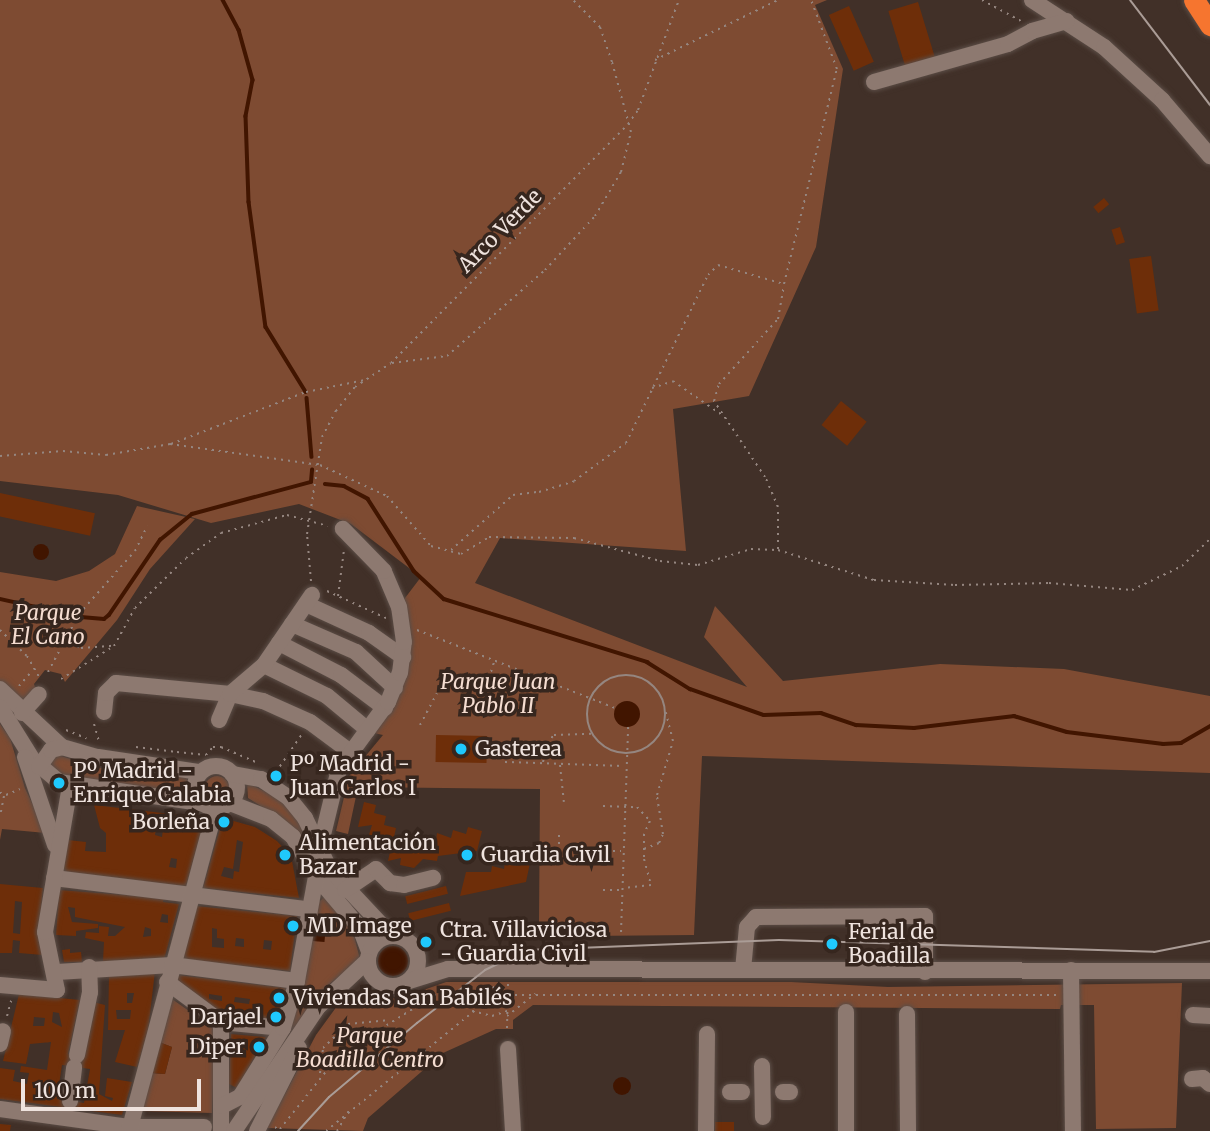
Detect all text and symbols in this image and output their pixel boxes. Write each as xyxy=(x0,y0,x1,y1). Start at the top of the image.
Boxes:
street label: Arco Verde xyxy=(453,184,547,278)
park label: Parque El Cano xyxy=(11,600,85,650)
park label: Parque Juan Pablo II xyxy=(440,669,556,719)
place label: Gasterea xyxy=(475,736,562,762)
marker: Gasterea xyxy=(453,741,469,757)
place label: Pº Madrid - Juan Carlos I xyxy=(290,751,416,801)
place label: Pº Madrid - Enrique Calabia xyxy=(73,758,231,808)
marker: Pº Madrid - Juan Carlos I xyxy=(268,768,284,784)
marker: Pº Madrid - Enrique Calabia xyxy=(51,775,67,791)
place label: Borleña xyxy=(132,809,210,835)
marker: Borleña xyxy=(216,814,232,830)
place label: Alimentación Bazar xyxy=(299,830,436,880)
place label: Guardia Civil xyxy=(481,842,610,868)
marker: Alimentación Bazar xyxy=(277,847,293,863)
marker: Guardia Civil xyxy=(459,847,475,863)
place label: MD Image xyxy=(307,913,412,939)
place label: Ctra. Villaviciosa - Guardia Civil xyxy=(440,917,607,967)
marker: MD Image xyxy=(285,918,301,934)
place label: Ferial de Boadilla xyxy=(848,919,934,969)
marker: Ctra. Villaviciosa - Guardia Civil xyxy=(418,934,434,950)
marker: Ferial de Boadilla xyxy=(822,934,842,954)
place label: Viviendas San Babilés xyxy=(293,985,512,1011)
marker: Viviendas San Babilés xyxy=(271,990,287,1006)
place label: Darjael xyxy=(190,1004,262,1030)
marker: Darjael xyxy=(268,1009,284,1025)
park label: Parque Boadilla Centro xyxy=(296,1023,444,1073)
place label: Diper xyxy=(189,1034,245,1060)
marker: Diper xyxy=(251,1039,267,1055)
scale bar xyxy=(24,1064,205,1108)
text: 100 m xyxy=(34,1077,96,1104)

